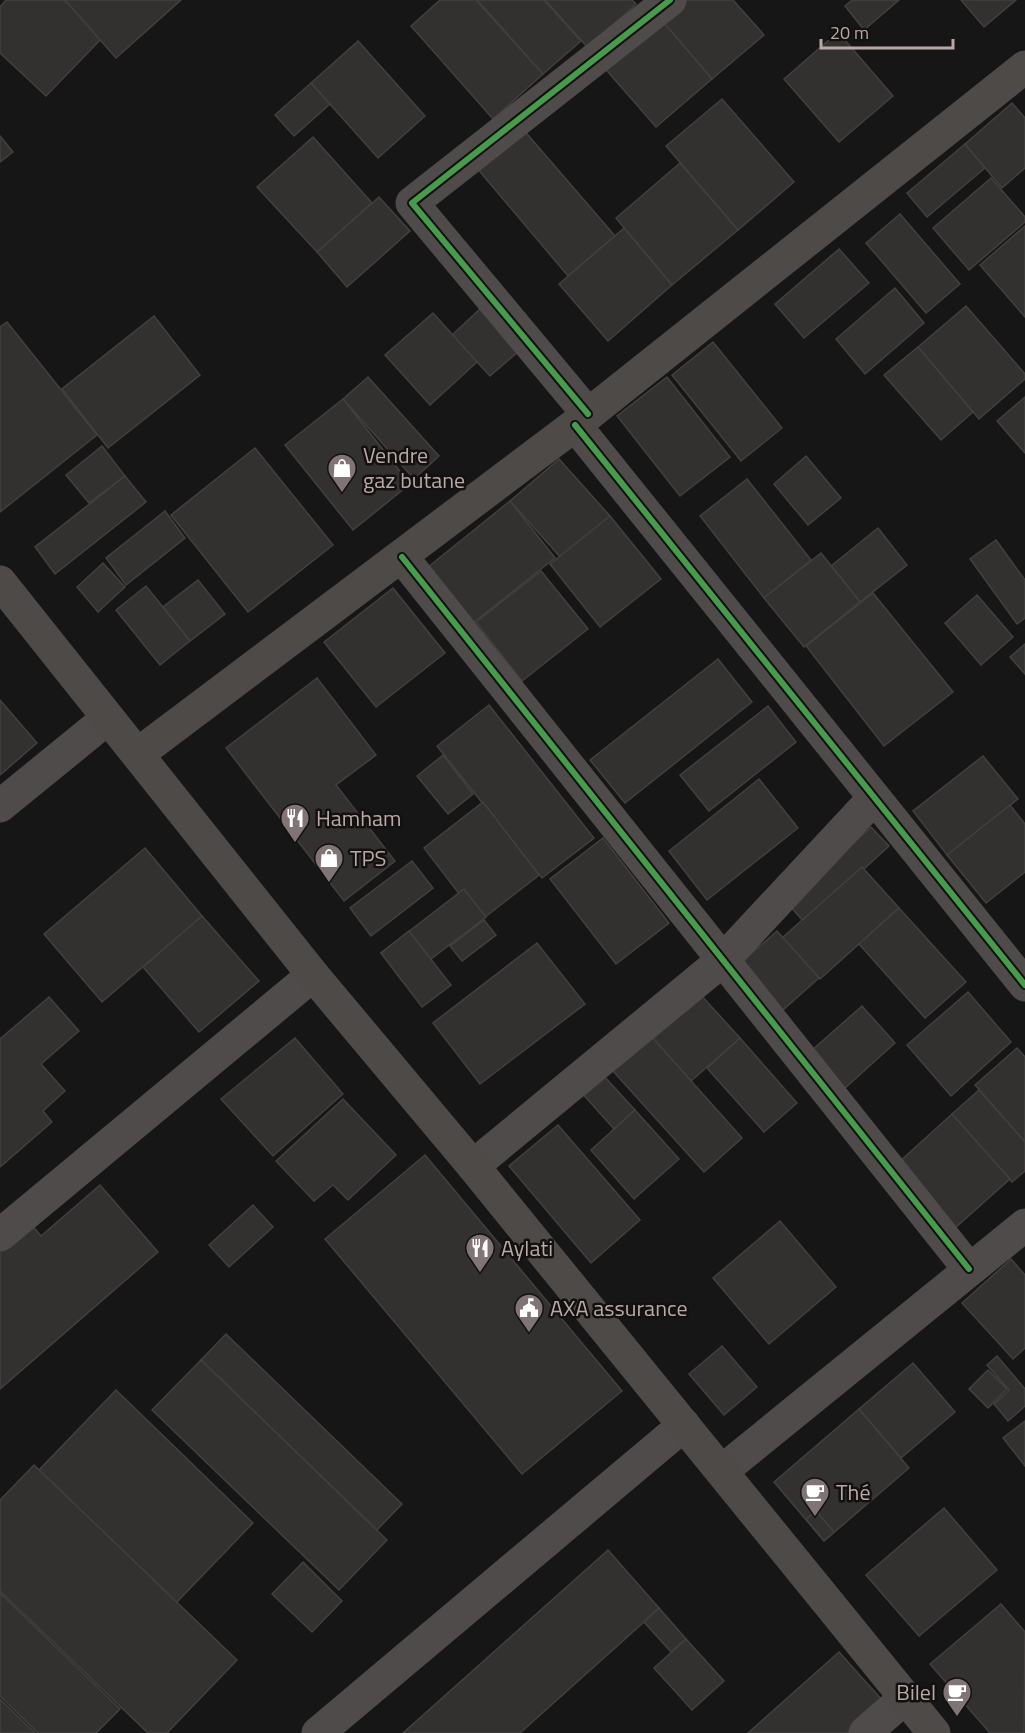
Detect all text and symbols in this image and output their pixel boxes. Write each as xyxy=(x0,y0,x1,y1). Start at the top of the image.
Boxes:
scale bar xyxy=(821,12,953,50)
text: 20 m xyxy=(830,19,869,46)
place label: Vendre gaz butane xyxy=(363,438,465,497)
shop icon: Vendre gaz butane xyxy=(326,452,358,494)
place label: Hamham xyxy=(316,801,402,835)
restaurant icon: Hamham xyxy=(279,802,311,844)
place label: TPS xyxy=(350,841,387,875)
shop icon: TPS xyxy=(313,842,345,884)
place label: Aylati xyxy=(501,1231,553,1265)
restaurant icon: Aylati xyxy=(464,1232,496,1274)
place label: AXA assurance xyxy=(550,1291,688,1325)
public building icon: AXA assurance xyxy=(513,1292,545,1334)
place label: Thé xyxy=(836,1475,871,1509)
cafe icon: Thé xyxy=(799,1476,831,1518)
place label: Bilel xyxy=(896,1675,936,1709)
cafe icon: Bilel xyxy=(941,1676,973,1718)

